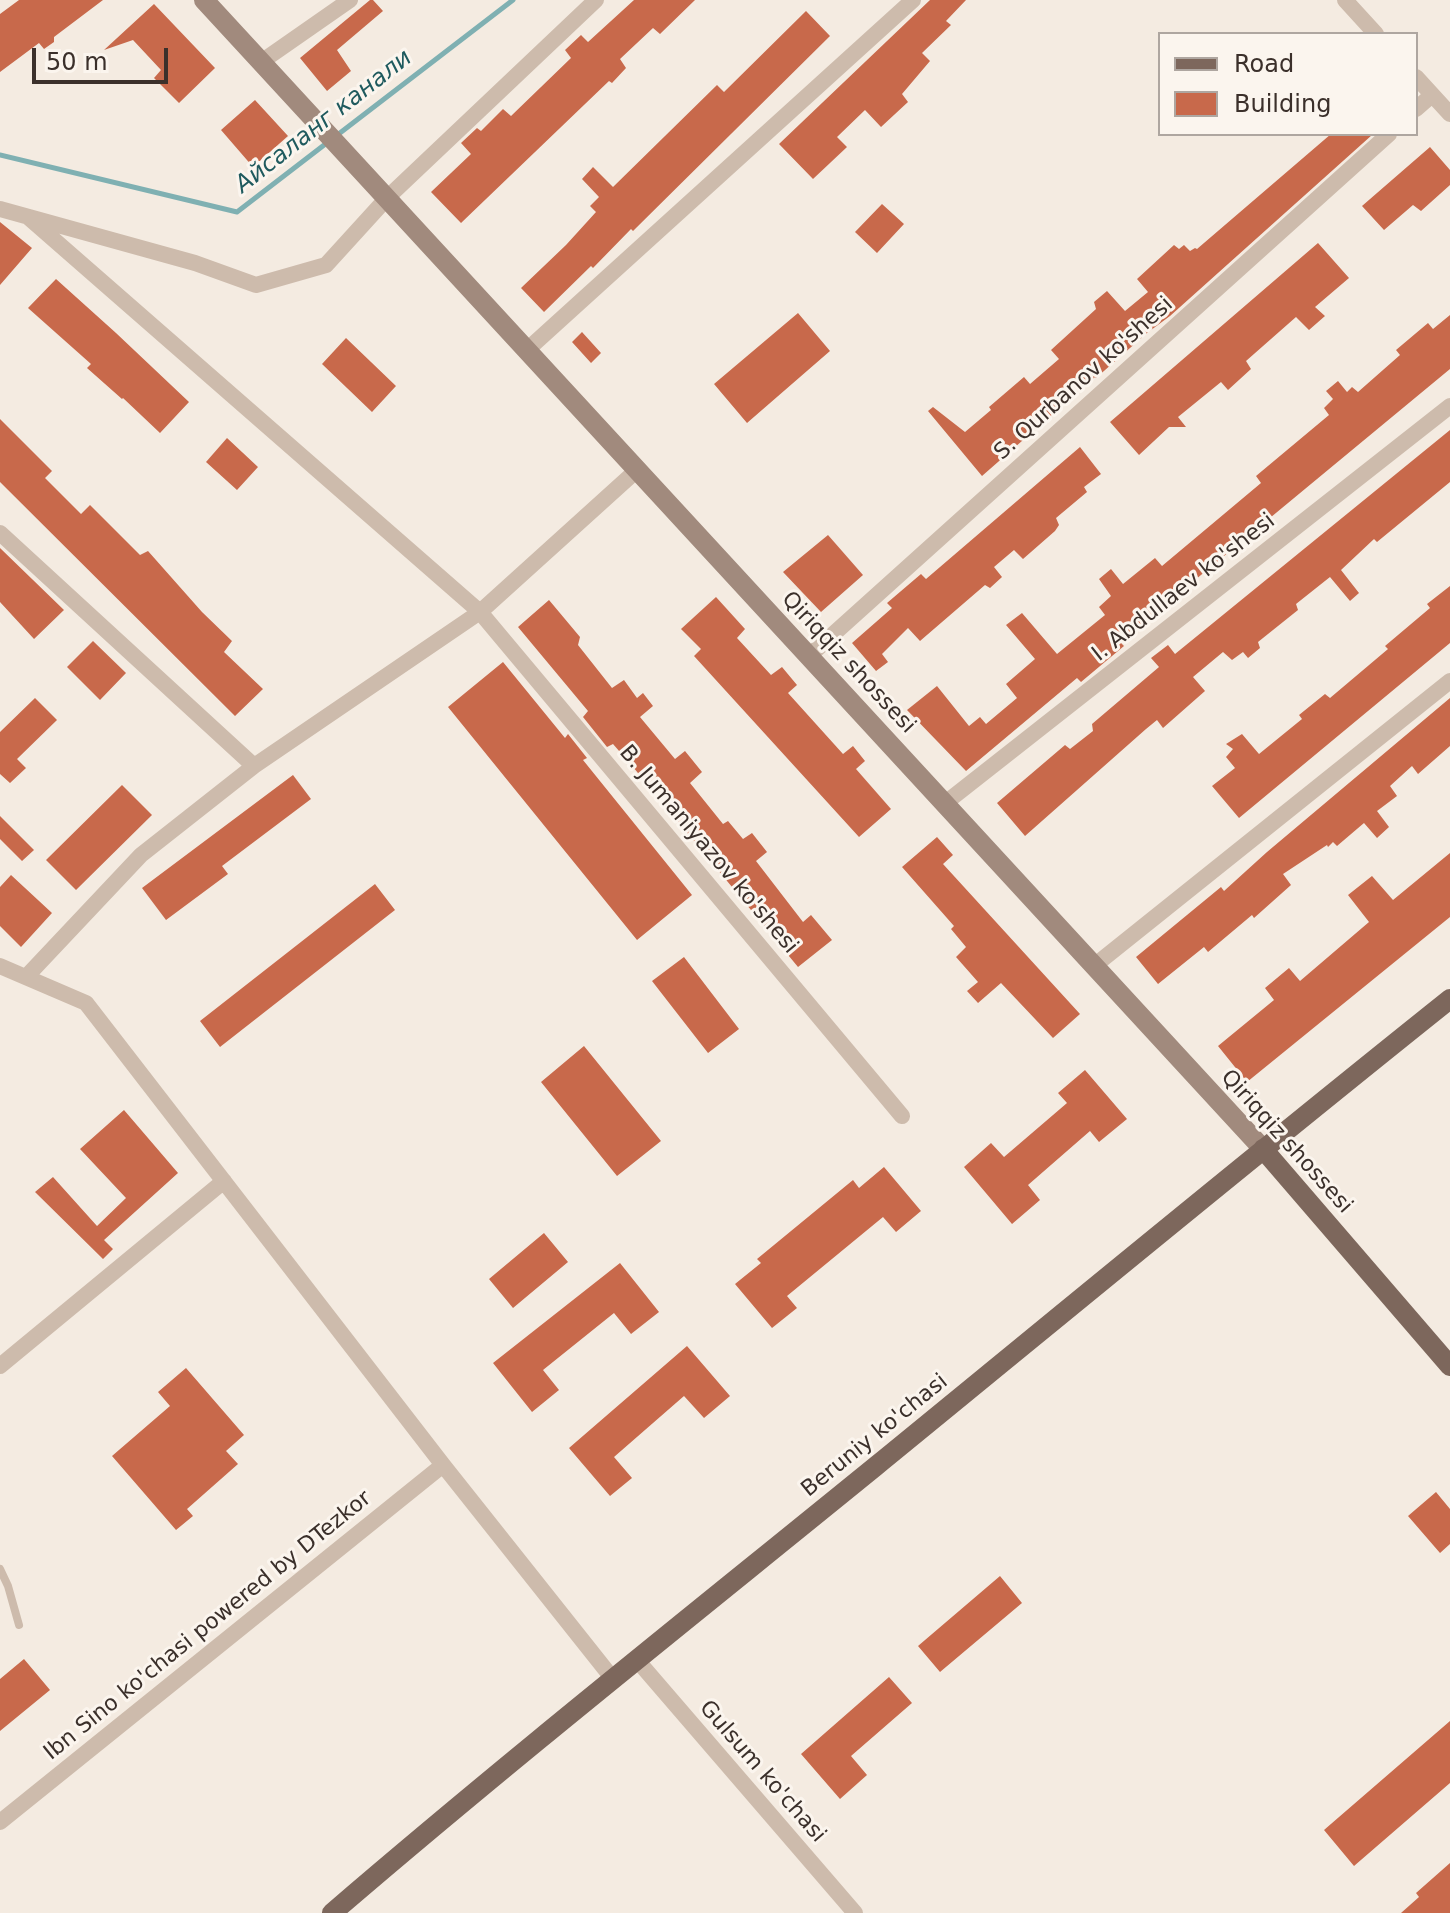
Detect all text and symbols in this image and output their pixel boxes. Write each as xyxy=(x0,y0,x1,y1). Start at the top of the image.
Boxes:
scale bar xyxy=(36,32,172,82)
legend xyxy=(1158,32,1418,136)
water label: Айсаланг канали xyxy=(230,44,418,200)
text: 50 m xyxy=(46,48,108,76)
text: Road xyxy=(1234,50,1294,78)
text: Building xyxy=(1234,90,1331,118)
street label: S. Qurbanov ko'shesi xyxy=(989,292,1179,466)
street label: I. Abdullaev ko'shesi xyxy=(1087,508,1281,668)
street label: Qiriqqiz shossesi xyxy=(776,587,920,739)
street label: B. Jumaniyazov ko'shesi xyxy=(613,740,803,960)
street label: Qiriqqiz shossesi xyxy=(1215,1065,1357,1219)
street label: Beruniy ko'chasi xyxy=(797,1369,953,1503)
street label: Ibn Sino ko'chasi powered by DTezkor xyxy=(39,1486,377,1766)
street label: Gulsum ko'chasi xyxy=(693,1696,831,1848)

